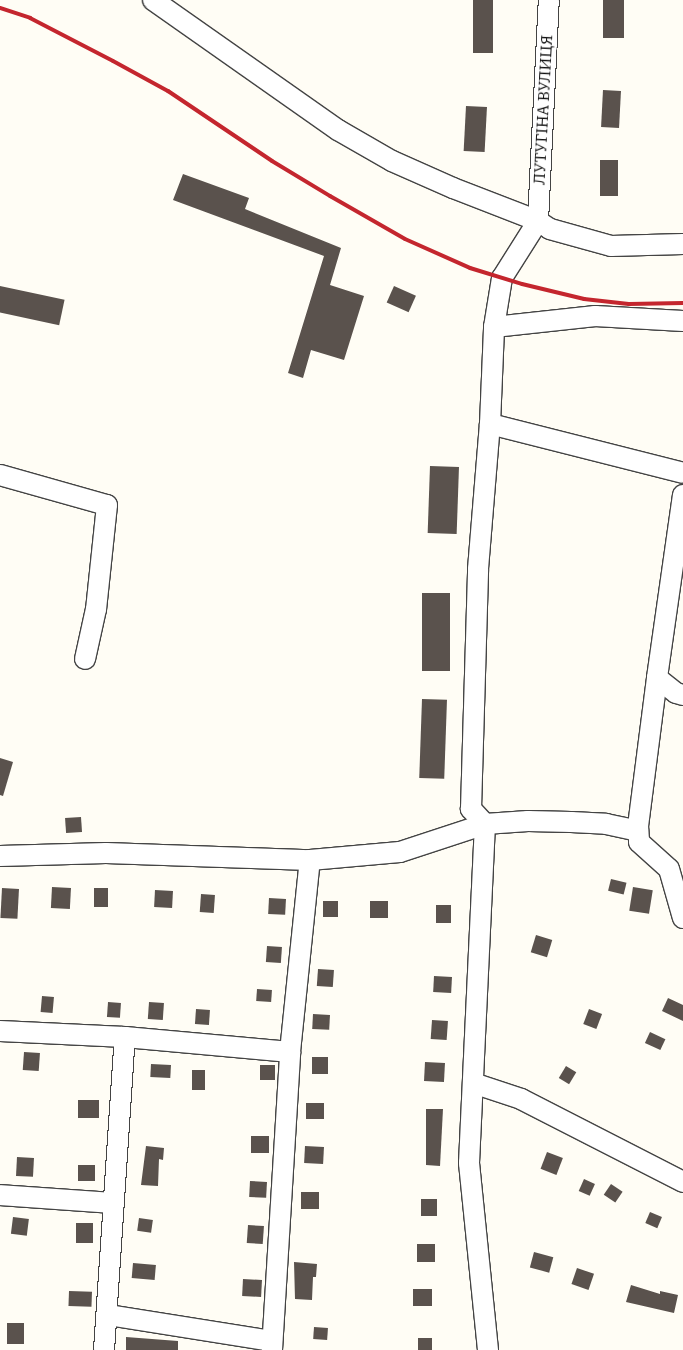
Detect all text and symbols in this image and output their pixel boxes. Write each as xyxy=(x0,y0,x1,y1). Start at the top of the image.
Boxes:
street label: ЛУТУГІНА ВУЛИЦЯ xyxy=(531,35,557,185)

